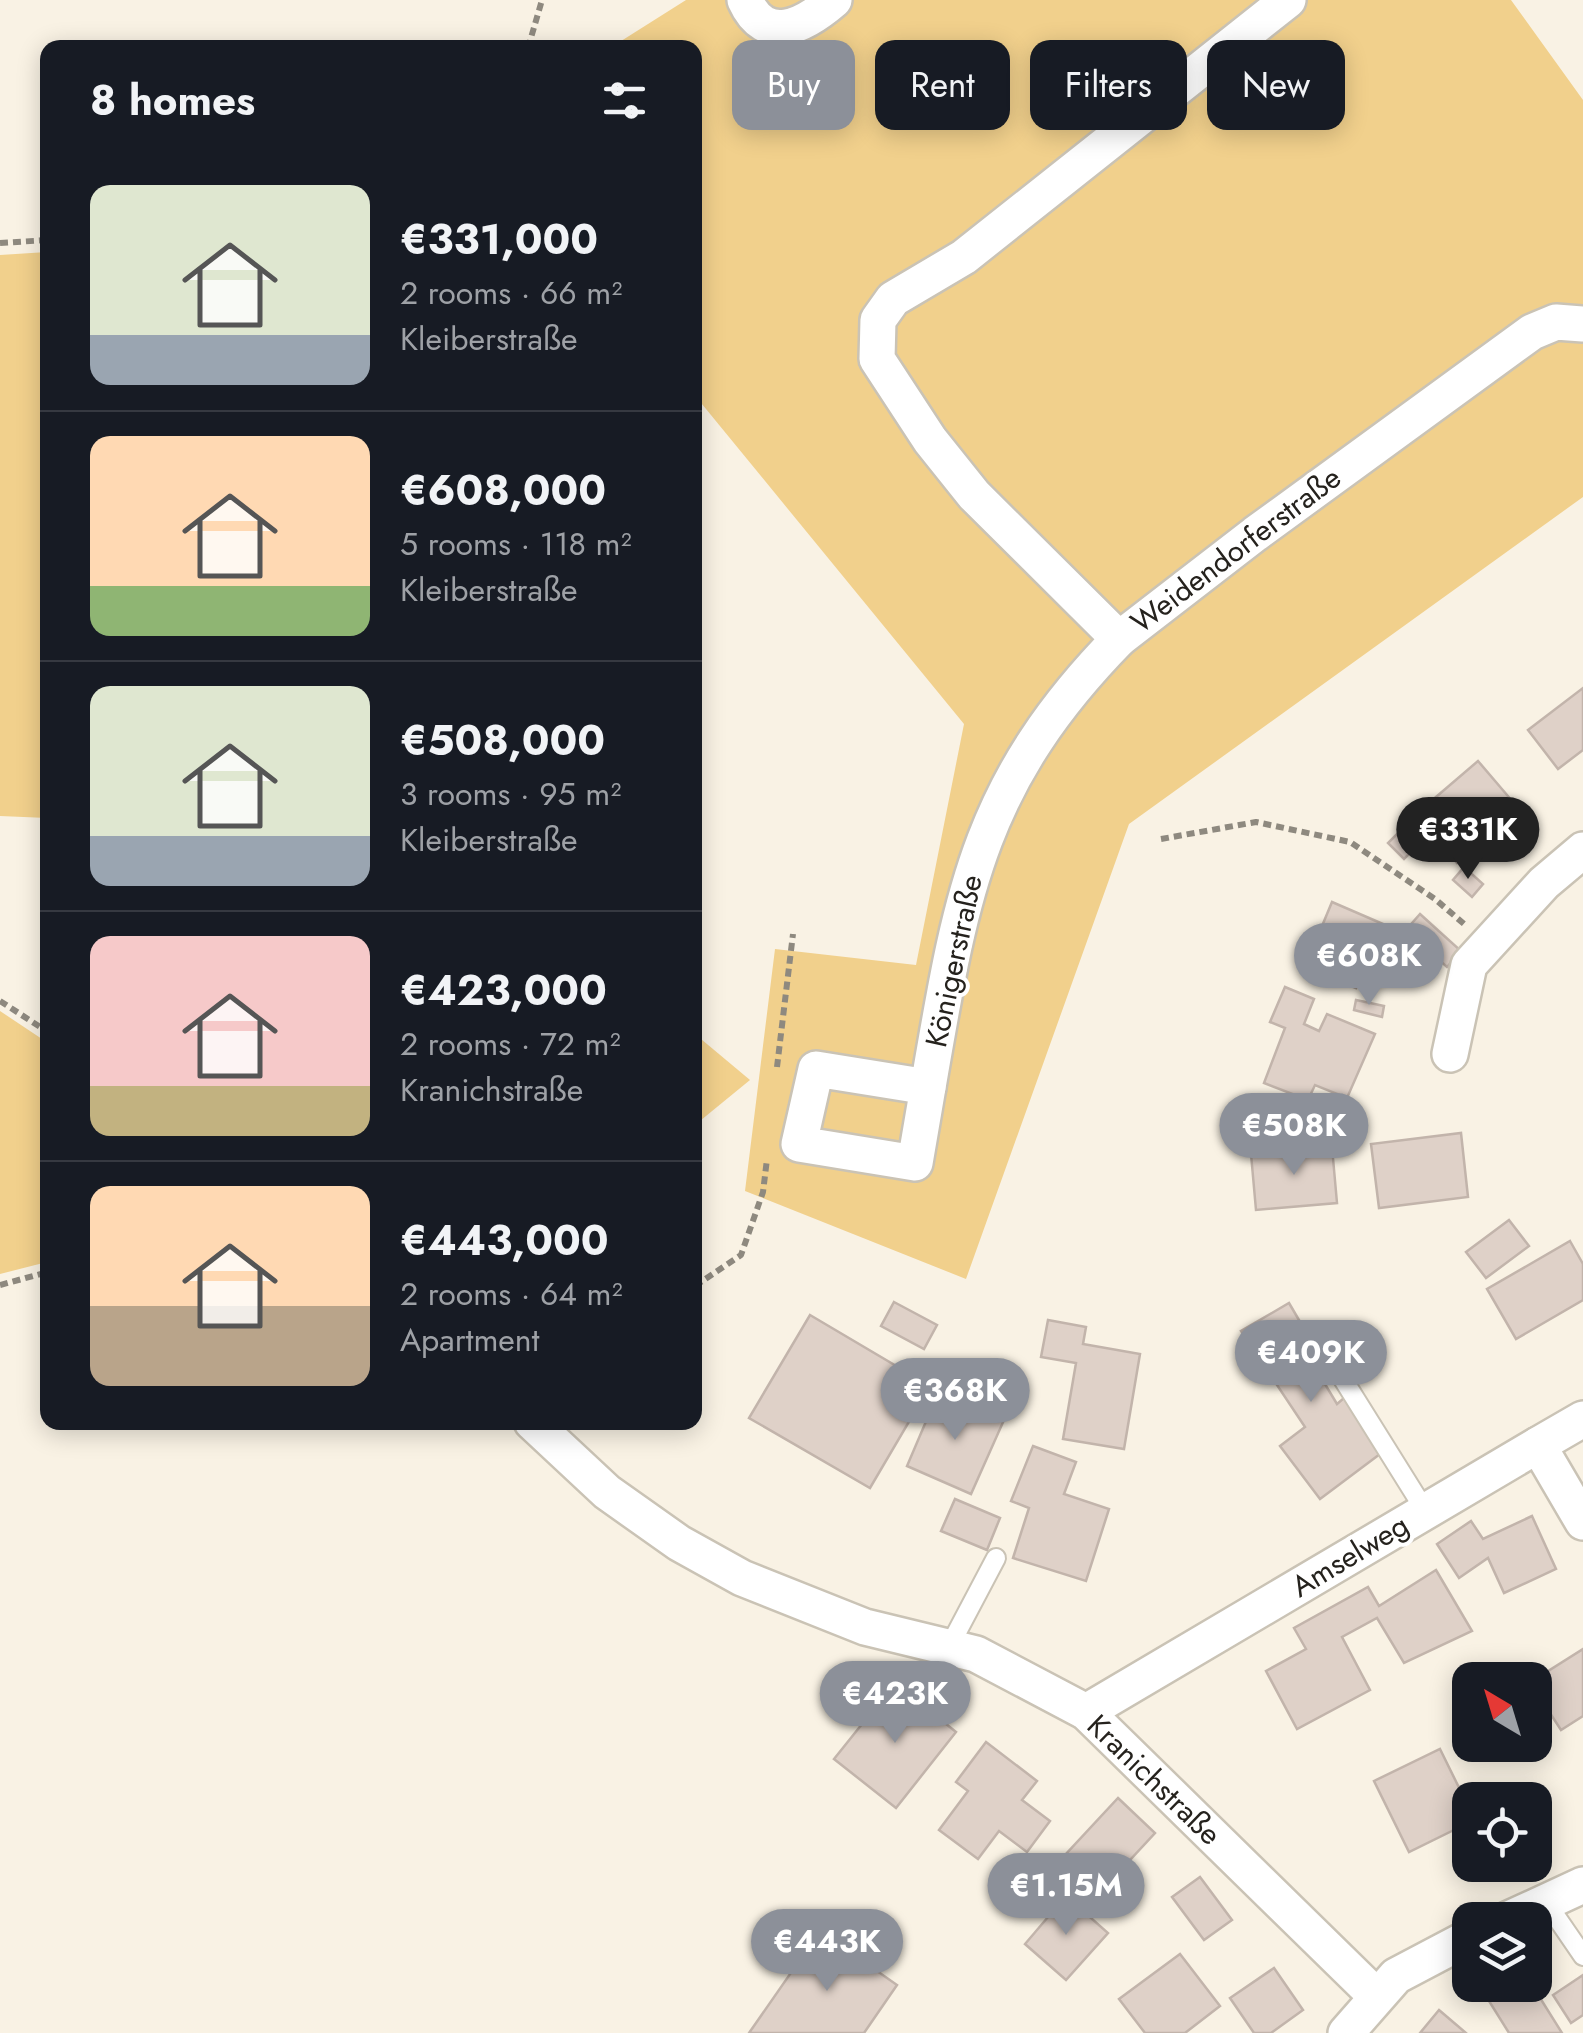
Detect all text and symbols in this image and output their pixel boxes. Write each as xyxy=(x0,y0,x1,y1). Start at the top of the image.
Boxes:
chip: Buy xyxy=(732,40,855,130)
chip: Rent xyxy=(875,40,1010,130)
chip: Filters xyxy=(1030,40,1187,130)
chip: New xyxy=(1207,40,1345,130)
text: 8 homes xyxy=(90,70,255,131)
icon: filters xyxy=(597,73,652,128)
text: €331,000 xyxy=(400,209,598,270)
icon: home xyxy=(170,225,290,345)
text: 2 rooms · 66 m² xyxy=(400,270,622,316)
text: Kleiberstraße xyxy=(400,316,577,362)
street label: Weidendorferstraße xyxy=(1122,456,1350,643)
text: €608,000 xyxy=(400,460,606,521)
icon: home xyxy=(170,476,290,596)
text: 5 rooms · 118 m² xyxy=(400,521,632,567)
text: Kleiberstraße xyxy=(400,567,577,613)
text: €508,000 xyxy=(400,710,605,771)
icon: home xyxy=(170,726,290,846)
text: 3 rooms · 95 m² xyxy=(400,771,621,817)
pin: €331K xyxy=(1398,797,1538,882)
text: €331K xyxy=(1418,806,1518,852)
text: Kleiberstraße xyxy=(400,817,577,863)
street label: Königerstraße xyxy=(914,871,993,1051)
pin: €608K xyxy=(1299,923,1439,1008)
text: €608K xyxy=(1316,932,1422,978)
text: €423,000 xyxy=(400,960,607,1021)
icon: home xyxy=(170,976,290,1096)
text: 2 rooms · 72 m² xyxy=(400,1021,621,1067)
text: Kranichstraße xyxy=(400,1067,583,1113)
pin: €508K xyxy=(1224,1093,1364,1178)
text: €508K xyxy=(1241,1102,1347,1148)
text: €443,000 xyxy=(400,1210,609,1271)
icon: home xyxy=(170,1226,290,1346)
text: 2 rooms · 64 m² xyxy=(400,1271,623,1317)
text: Apartment xyxy=(400,1317,539,1363)
pin: €409K xyxy=(1241,1320,1381,1405)
text: €409K xyxy=(1257,1329,1365,1375)
pin: €368K xyxy=(885,1358,1025,1443)
text: €368K xyxy=(903,1367,1007,1413)
street label: Amselweg xyxy=(1283,1504,1417,1608)
pin: €423K xyxy=(825,1661,965,1746)
north arrow xyxy=(1452,1662,1552,1762)
map controls xyxy=(1452,1662,1552,2002)
text: €423K xyxy=(842,1670,948,1716)
street label: Kranichstraße xyxy=(1078,1705,1231,1855)
button: locate xyxy=(1452,1782,1552,1882)
pin: €1.15M xyxy=(985,1853,1147,1938)
text: €1.15M xyxy=(1010,1862,1123,1908)
button: layers xyxy=(1452,1902,1552,2002)
pin: €443K xyxy=(757,1909,897,1994)
text: €443K xyxy=(773,1918,881,1964)

